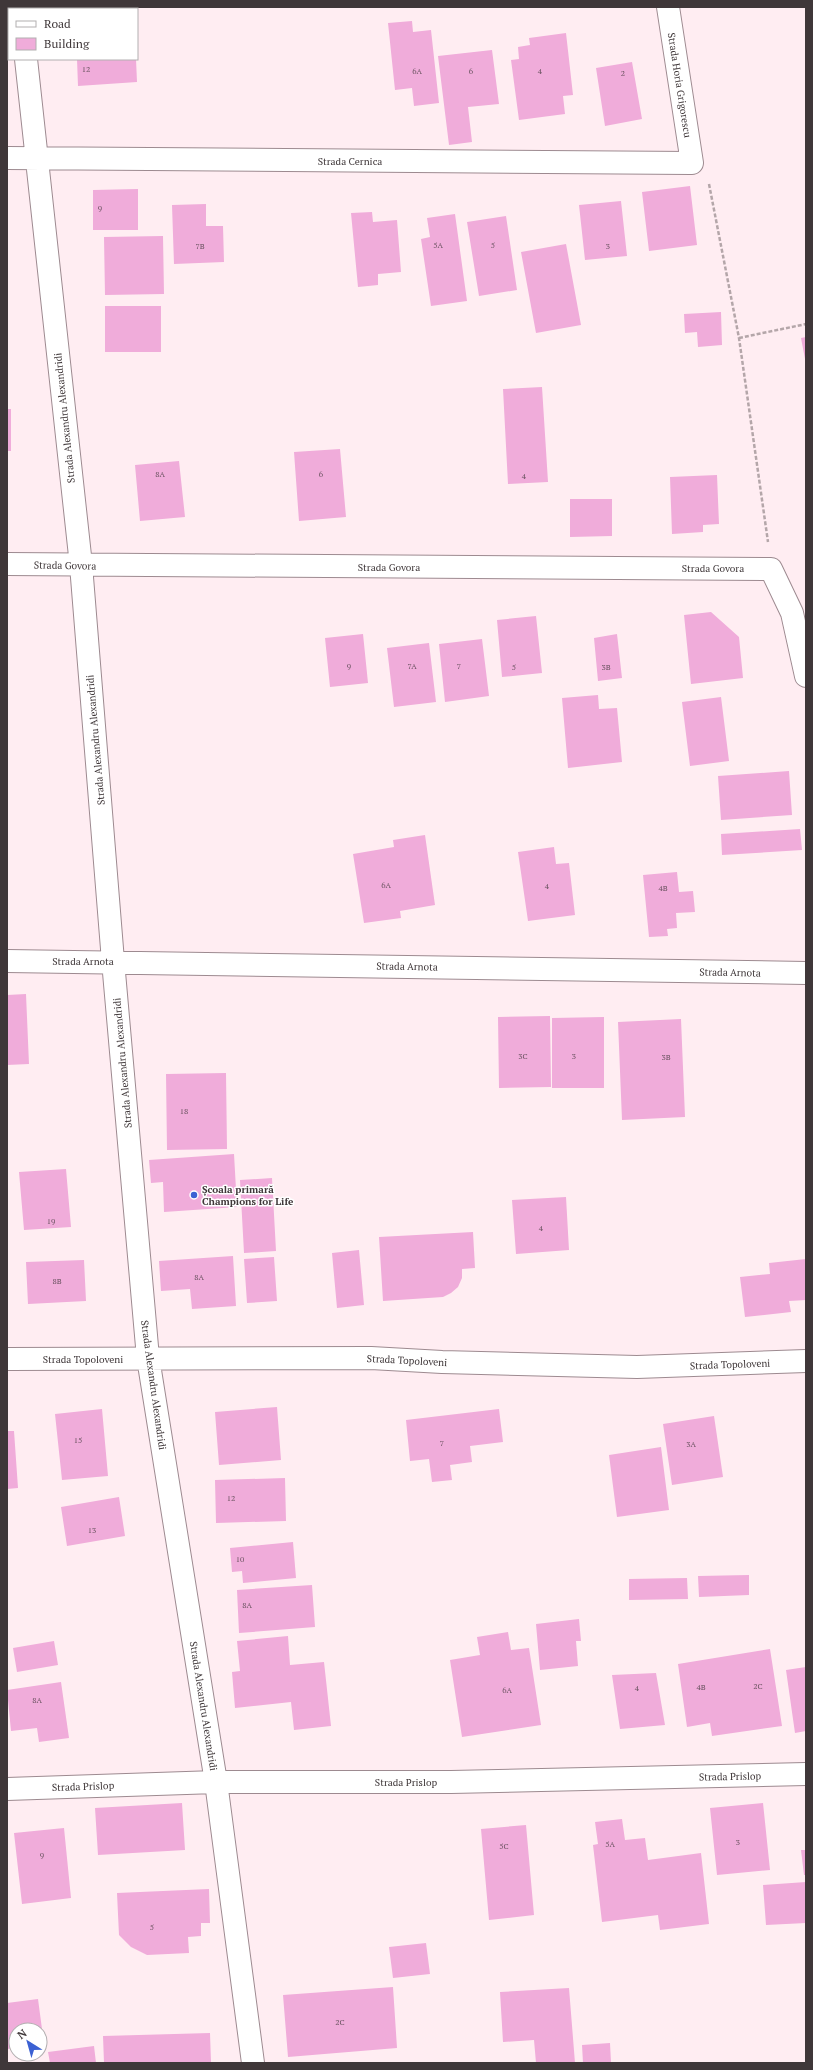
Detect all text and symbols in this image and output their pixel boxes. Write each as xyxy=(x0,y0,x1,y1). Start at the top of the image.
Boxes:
legend xyxy=(8,8,138,60)
text: Road xyxy=(44,16,71,31)
street label: Strada Horia Grigorescu xyxy=(665,32,694,139)
text: Building xyxy=(44,36,90,51)
house number: 12 xyxy=(82,64,90,74)
house number: 6A xyxy=(412,66,422,76)
house number: 6 xyxy=(469,66,474,76)
house number: 4 xyxy=(538,66,543,76)
house number: 2 xyxy=(621,68,625,78)
street label: Strada Cernica xyxy=(318,155,382,168)
house number: 9 xyxy=(98,203,102,213)
house number: 5A xyxy=(433,240,443,250)
house number: 5 xyxy=(491,240,495,250)
house number: 7B xyxy=(195,241,205,251)
house number: 3 xyxy=(606,241,610,251)
street label: Strada Alexandru Alexandridi xyxy=(51,352,78,484)
house number: 8A xyxy=(155,469,165,479)
house number: 6 xyxy=(319,469,324,479)
house number: 4 xyxy=(522,471,527,481)
street label: Strada Govora xyxy=(34,558,96,573)
street label: Strada Govora xyxy=(358,561,420,574)
street label: Strada Govora xyxy=(682,562,744,575)
house number: 9 xyxy=(347,661,351,671)
house number: 7A xyxy=(407,661,417,671)
house number: 7 xyxy=(457,661,461,671)
house number: 5 xyxy=(512,662,516,672)
house number: 3B xyxy=(601,662,611,672)
street label: Strada Alexandru Alexandridi xyxy=(83,674,108,806)
house number: 6A xyxy=(381,880,391,890)
house number: 4 xyxy=(545,881,550,891)
house number: 4B xyxy=(658,883,668,893)
street label: Strada Arnota xyxy=(52,955,114,968)
street label: Strada Arnota xyxy=(376,959,438,974)
street label: Strada Arnota xyxy=(699,965,761,980)
street label: Strada Alexandru Alexandridi xyxy=(110,997,135,1129)
house number: 3C xyxy=(518,1051,528,1061)
house number: 3 xyxy=(572,1051,576,1061)
house number: 3B xyxy=(661,1052,671,1062)
house number: 18 xyxy=(180,1106,188,1116)
place label: Școala primară Champions for Life xyxy=(202,1183,294,1208)
marker: Școala primară Champions for Life xyxy=(189,1190,199,1200)
house number: 19 xyxy=(47,1216,55,1226)
house number: 4 xyxy=(539,1223,544,1233)
house number: 8A xyxy=(194,1272,204,1282)
house number: 8B xyxy=(52,1276,62,1286)
street label: Strada Alexandru Alexandridi xyxy=(138,1319,169,1451)
street label: Strada Topoloveni xyxy=(366,1352,448,1369)
street label: Strada Topoloveni xyxy=(43,1353,123,1366)
street label: Strada Topoloveni xyxy=(690,1357,770,1372)
house number: 15 xyxy=(74,1435,82,1445)
house number: 7 xyxy=(440,1438,444,1448)
house number: 3A xyxy=(686,1439,696,1449)
house number: 12 xyxy=(227,1493,235,1503)
house number: 13 xyxy=(88,1525,96,1535)
house number: 10 xyxy=(236,1554,244,1564)
house number: 8A xyxy=(242,1600,252,1610)
street label: Strada Alexandru Alexandridi xyxy=(187,1640,220,1772)
house number: 2C xyxy=(753,1681,763,1691)
house number: 4B xyxy=(696,1682,706,1692)
house number: 4 xyxy=(635,1683,640,1693)
house number: 6A xyxy=(502,1685,512,1695)
house number: 8A xyxy=(32,1695,42,1705)
street label: Strada Prislop xyxy=(699,1769,762,1784)
street label: Strada Prislop xyxy=(375,1776,437,1789)
street label: Strada Prislop xyxy=(52,1779,115,1794)
house number: 3 xyxy=(736,1837,740,1847)
house number: 5A xyxy=(605,1839,615,1849)
house number: 5C xyxy=(499,1841,509,1851)
house number: 9 xyxy=(40,1850,44,1860)
house number: 5 xyxy=(150,1922,154,1932)
house number: 2C xyxy=(335,2017,345,2027)
north arrow xyxy=(8,2022,48,2062)
text: N xyxy=(14,2026,30,2042)

